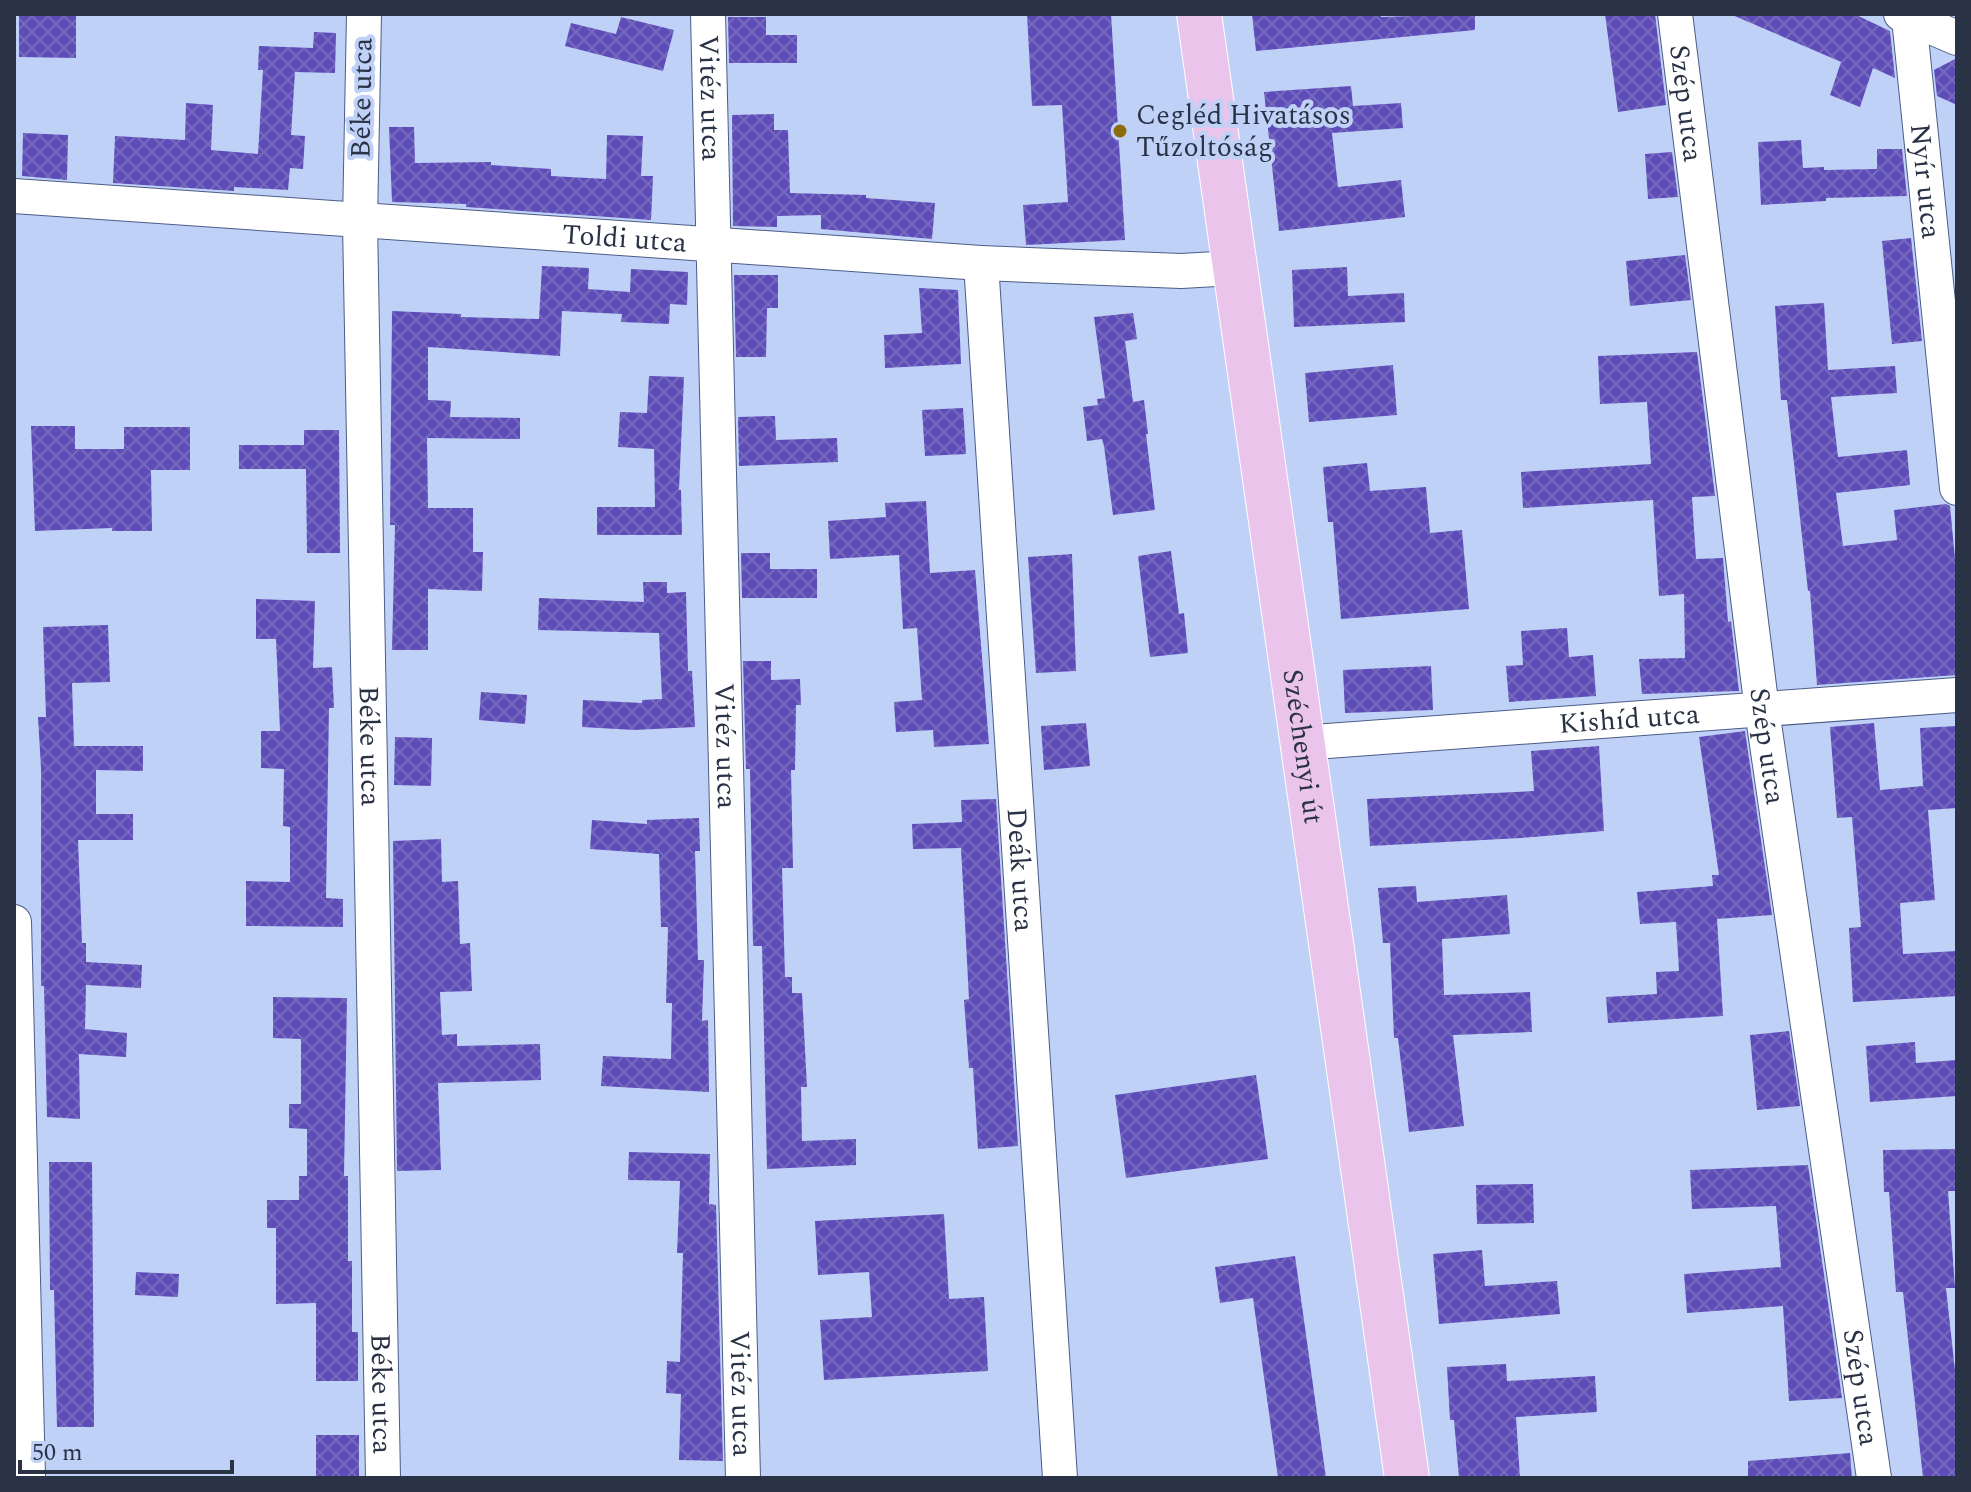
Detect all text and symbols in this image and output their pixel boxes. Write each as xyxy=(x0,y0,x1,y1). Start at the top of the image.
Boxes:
street label: Vitéz utca xyxy=(687,34,733,162)
street label: Béke utca xyxy=(339,37,385,159)
street label: Szép utca xyxy=(1658,42,1715,165)
place label: Cegléd Hivatásos Tűzoltóság xyxy=(1136,94,1351,169)
marker: Cegléd Hivatásos Tűzoltóság xyxy=(1111,122,1129,140)
street label: Nyír utca xyxy=(1898,122,1953,241)
street label: Toldi utca xyxy=(561,213,689,264)
street label: Széchenyi út xyxy=(1271,666,1335,827)
street label: Vitéz utca xyxy=(702,682,749,810)
street label: Béke utca xyxy=(347,685,392,807)
street label: Szép utca xyxy=(1738,685,1797,808)
street label: Kishíd utca xyxy=(1557,692,1701,746)
street label: Deák utca xyxy=(995,806,1046,933)
street label: Szép utca xyxy=(1831,1326,1891,1449)
street label: Vitéz utca xyxy=(718,1330,764,1458)
street label: Béke utca xyxy=(359,1333,404,1455)
scale bar xyxy=(20,1424,232,1474)
text: 50 m xyxy=(32,1435,83,1471)

